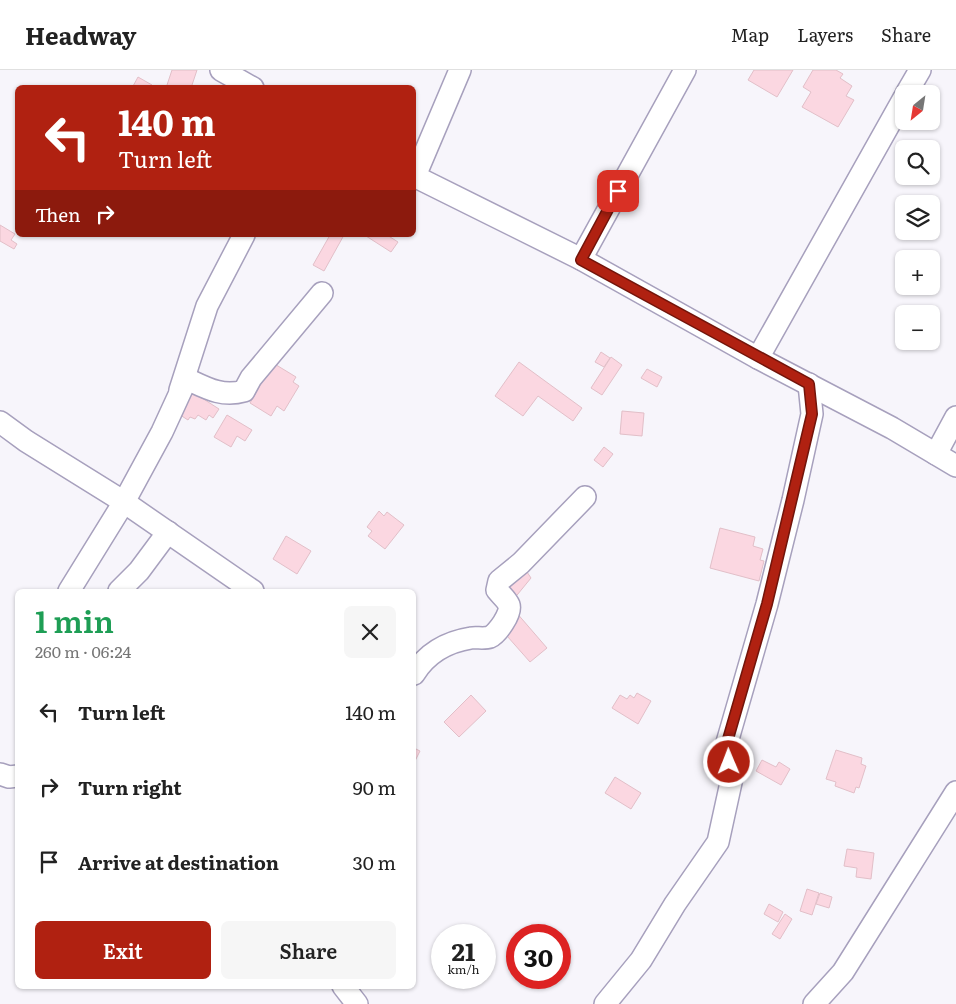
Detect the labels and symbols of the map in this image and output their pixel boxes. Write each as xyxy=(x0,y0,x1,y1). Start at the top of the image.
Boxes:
north arrow xyxy=(895,85,940,130)
pin xyxy=(597,170,639,212)
position arrow xyxy=(702,735,754,787)
speed limit sign: 30 xyxy=(506,924,571,989)

